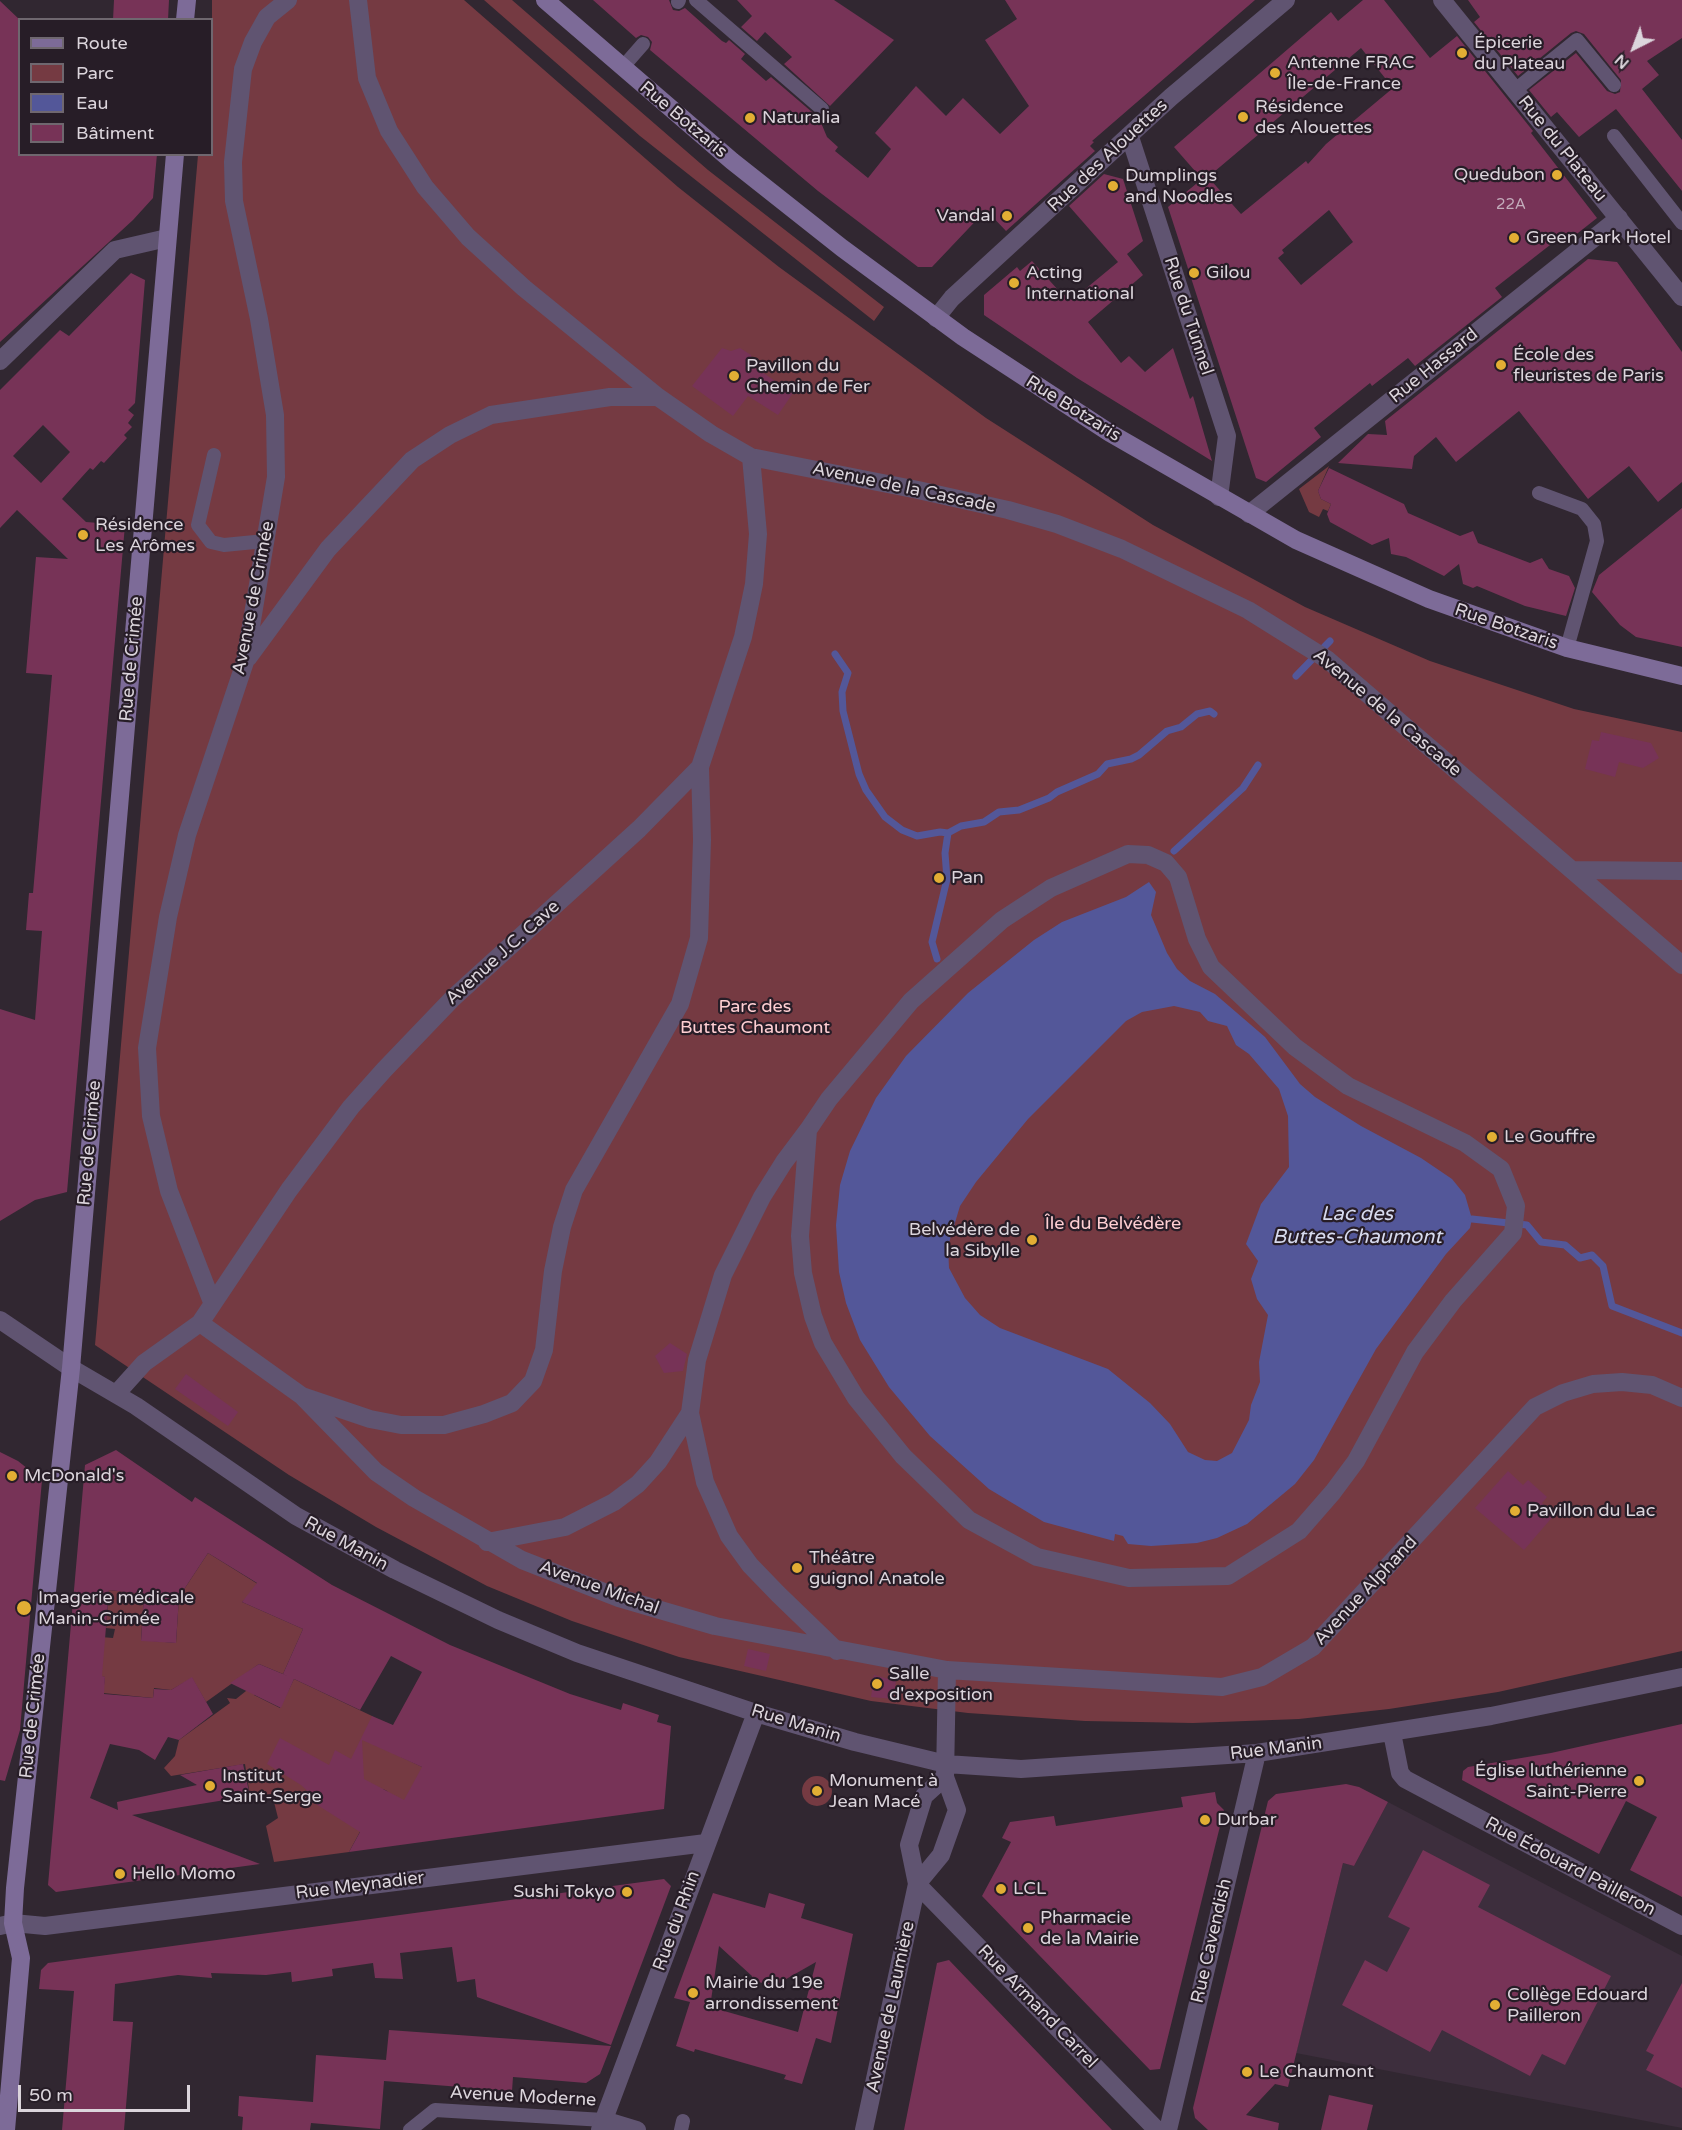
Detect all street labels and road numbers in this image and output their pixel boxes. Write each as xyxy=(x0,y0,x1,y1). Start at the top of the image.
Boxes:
street label: Rue Botzaris xyxy=(635,77,731,163)
street label: Rue du Plateau xyxy=(1513,92,1611,206)
street label: Rue des Alouettes xyxy=(1044,95,1172,217)
street label: Rue du Tunnel xyxy=(1159,254,1217,378)
street label: Rue Hassard xyxy=(1385,324,1483,408)
street label: Rue Botzaris xyxy=(1022,371,1124,447)
street label: Avenue de la Cascade xyxy=(810,458,998,518)
street label: Avenue de Crimée xyxy=(229,519,279,677)
street label: Rue de Crimée xyxy=(116,596,148,722)
street label: Rue Botzaris xyxy=(1451,599,1561,655)
street label: Avenue de la Cascade xyxy=(1308,645,1466,781)
street label: Avenue J.C. Cave xyxy=(442,896,564,1010)
street label: Rue de Crimée xyxy=(74,1080,106,1206)
street label: Rue Manin xyxy=(300,1512,392,1576)
street label: Avenue Alphand xyxy=(1310,1532,1422,1650)
street label: Avenue Michal xyxy=(536,1556,662,1620)
street label: Rue de Crimée xyxy=(16,1652,50,1780)
street label: Rue Manin xyxy=(749,1700,843,1748)
street label: Rue Manin xyxy=(1229,1733,1323,1765)
street label: Rue Édouard Pailleron xyxy=(1481,1813,1659,1921)
street label: Rue Meynadier xyxy=(294,1867,426,1905)
street label: Rue du Rhin xyxy=(649,1868,705,1974)
street label: Rue Cavendish xyxy=(1187,1877,1237,2005)
street label: Avenue de Laumière xyxy=(862,1919,920,2095)
street label: Rue Armand Carrel xyxy=(973,1941,1101,2073)
street label: Avenue Moderne xyxy=(449,2082,597,2112)

